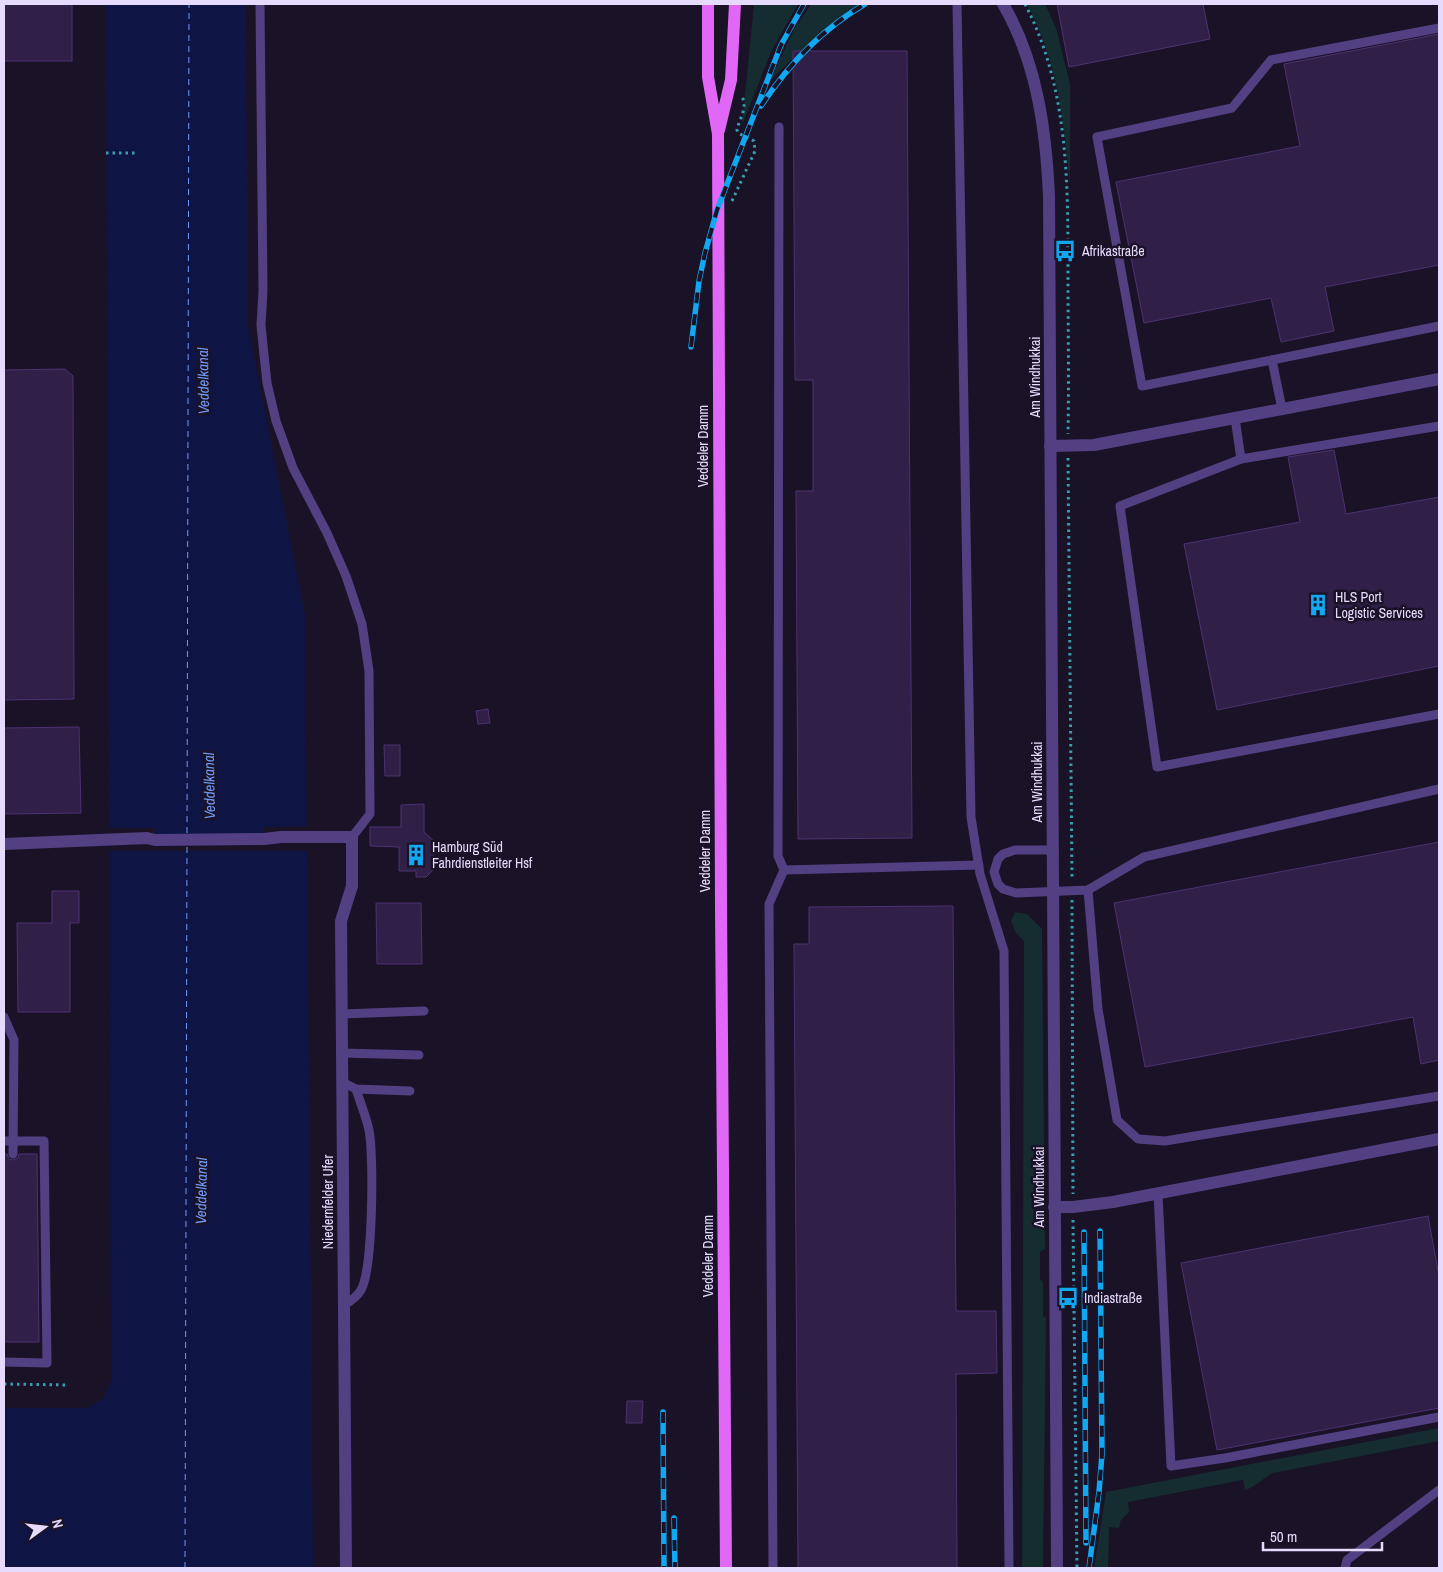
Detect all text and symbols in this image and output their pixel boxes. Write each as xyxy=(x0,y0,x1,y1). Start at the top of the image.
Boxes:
bus stop icon: Afrikastraße xyxy=(1052,238,1078,264)
place label: Afrikastraße xyxy=(1081,242,1145,260)
street label: Am Windhukkai xyxy=(1026,336,1044,419)
water label: Veddelkanal xyxy=(192,347,214,415)
street label: Veddeler Damm xyxy=(694,405,712,487)
place label: HLS Port Logistic Services xyxy=(1335,588,1423,622)
building icon: HLS Port Logistic Services xyxy=(1305,592,1331,618)
street label: Am Windhukkai xyxy=(1028,741,1046,824)
water label: Veddelkanal xyxy=(198,752,220,820)
street label: Veddeler Damm xyxy=(696,810,714,892)
place label: Hamburg Süd Fahrdienstleiter Hsf xyxy=(432,838,533,872)
building icon: Hamburg Süd Fahrdienstleiter Hsf xyxy=(403,842,429,868)
street label: Am Windhukkai xyxy=(1030,1146,1048,1229)
street label: Niedernfelder Ufer xyxy=(319,1155,337,1249)
water label: Veddelkanal xyxy=(190,1157,212,1225)
street label: Veddeler Damm xyxy=(699,1215,717,1297)
bus stop icon: Indiastraße xyxy=(1055,1285,1081,1311)
place label: Indiastraße xyxy=(1084,1289,1142,1307)
north arrow xyxy=(20,1502,70,1552)
text: N xyxy=(48,1517,67,1530)
scale bar xyxy=(1263,1520,1382,1552)
text: 50 m xyxy=(1270,1526,1297,1547)

